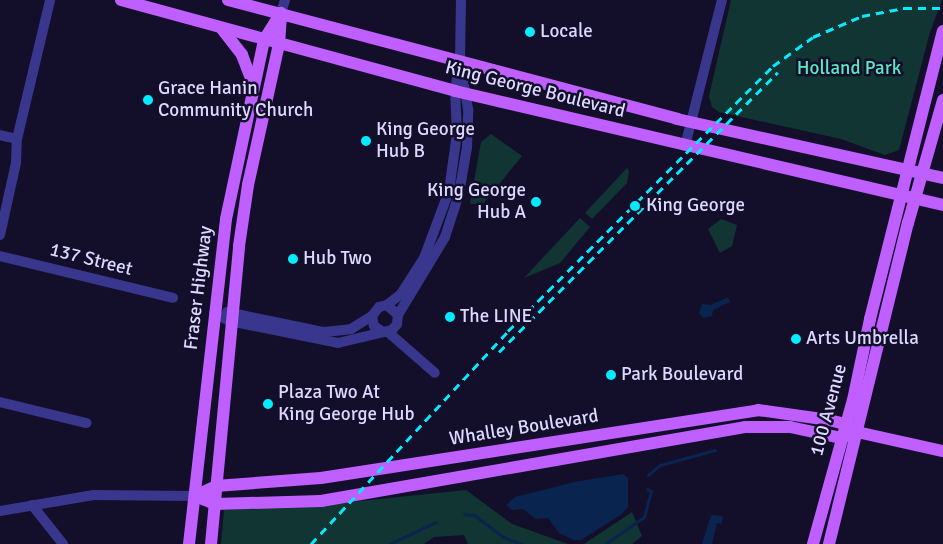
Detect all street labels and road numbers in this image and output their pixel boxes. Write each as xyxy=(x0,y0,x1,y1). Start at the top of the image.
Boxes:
street label: King George Boulevard xyxy=(443,57,627,123)
street label: Fraser Highway xyxy=(180,225,218,351)
street label: 137 Street xyxy=(47,239,135,281)
street label: 100 Avenue xyxy=(806,361,852,459)
street label: Whalley Boulevard xyxy=(448,405,600,451)

